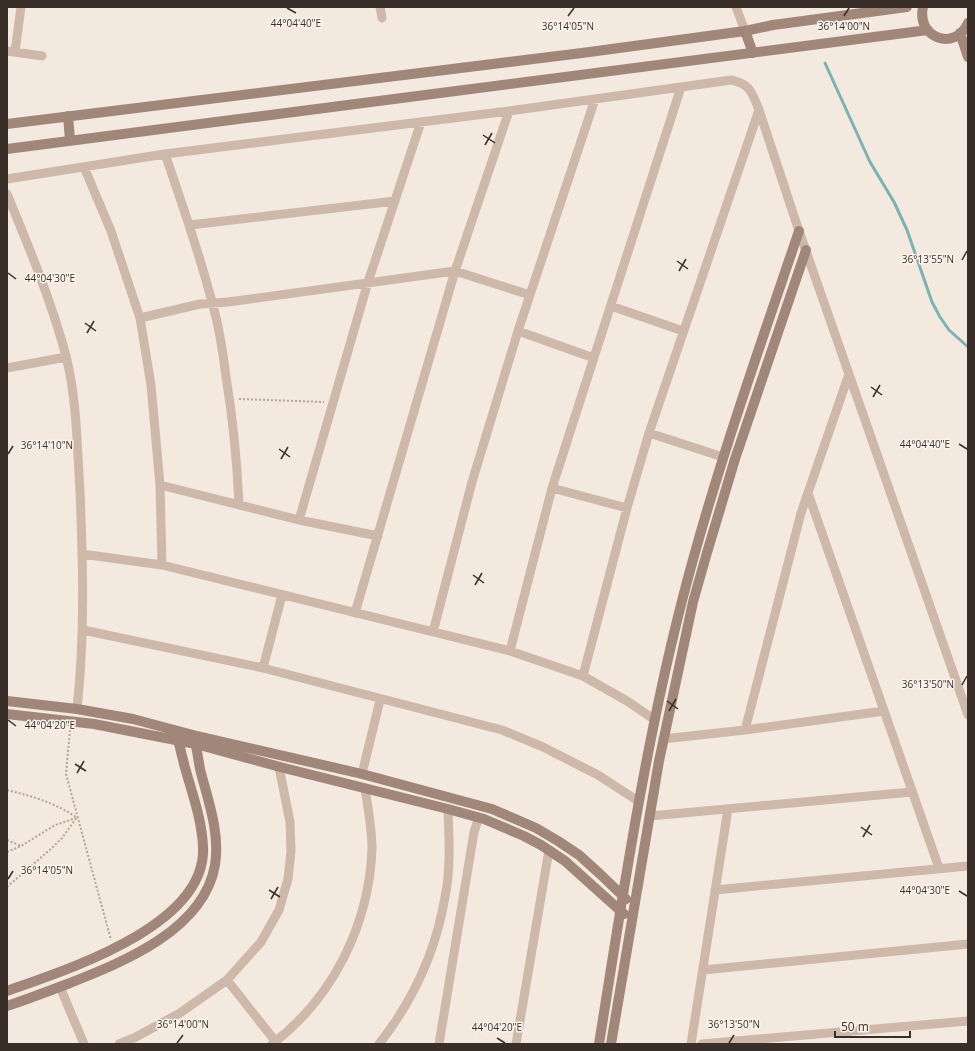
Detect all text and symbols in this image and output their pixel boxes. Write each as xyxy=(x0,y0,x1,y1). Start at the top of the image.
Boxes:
text: 44°04'40"E xyxy=(271,16,321,30)
text: 36°14'05"N xyxy=(542,19,594,33)
text: 36°14'00"N xyxy=(818,19,870,33)
text: 36°13'55"N xyxy=(902,252,954,266)
text: 44°04'30"E xyxy=(25,271,75,285)
text: 44°04'40"E xyxy=(900,437,950,451)
text: 36°14'10"N xyxy=(21,438,73,452)
text: 36°13'50"N xyxy=(902,677,954,691)
text: 44°04'20"E xyxy=(25,718,75,732)
text: 36°14'05"N xyxy=(21,863,73,877)
text: 44°04'30"E xyxy=(900,883,950,897)
scale bar xyxy=(835,1013,910,1039)
text: 36°14'00"N xyxy=(157,1017,209,1031)
text: 36°13'50"N xyxy=(708,1017,760,1031)
text: 50 m xyxy=(841,1018,869,1035)
text: 44°04'20"E xyxy=(472,1020,522,1034)

